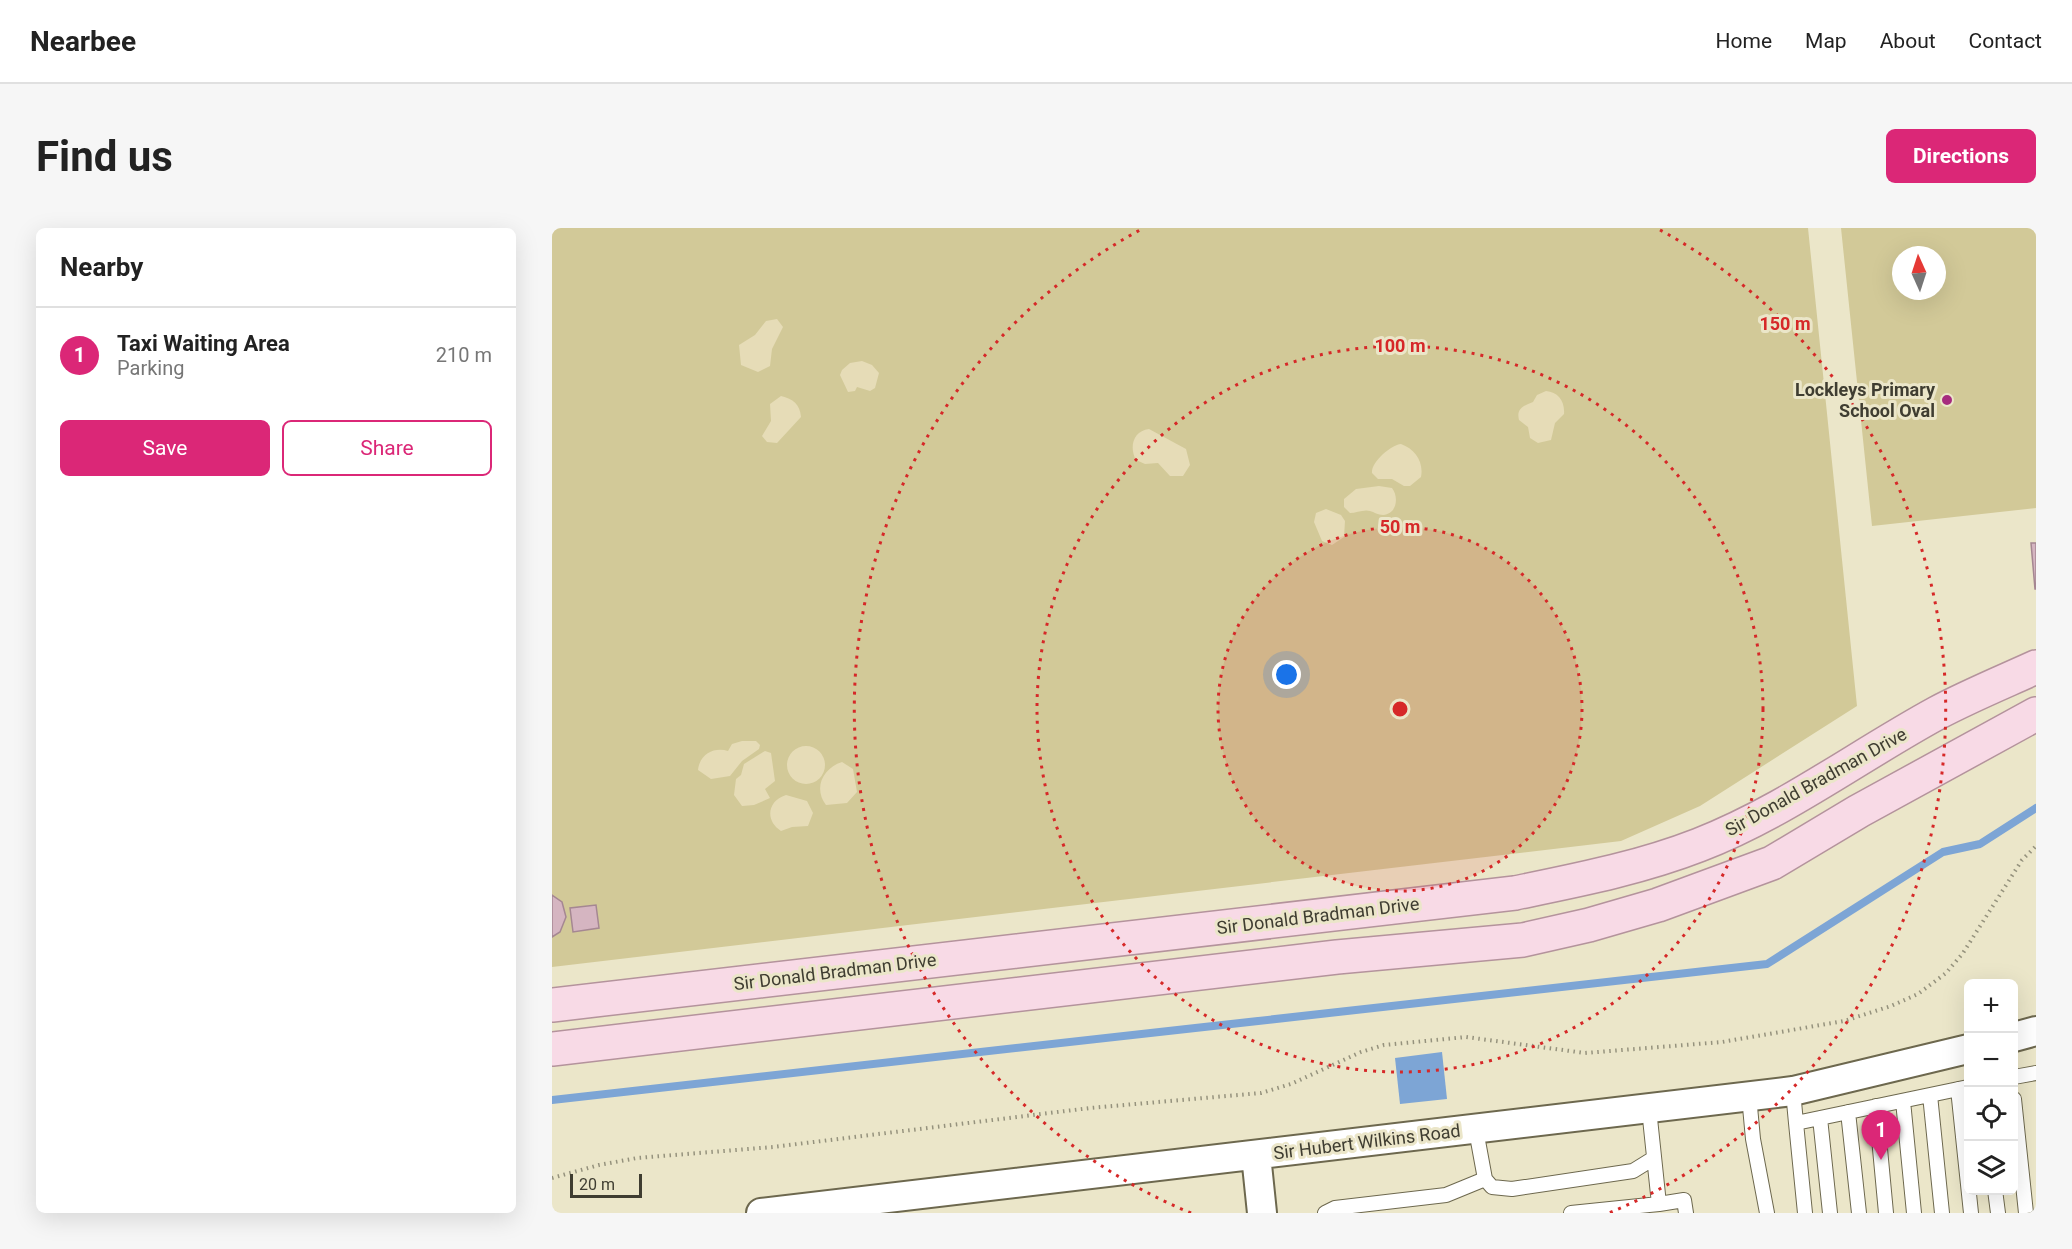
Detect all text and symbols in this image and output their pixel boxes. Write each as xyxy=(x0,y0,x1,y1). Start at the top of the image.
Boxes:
text: Nearbee xyxy=(30,25,136,58)
text: Home xyxy=(1716,29,1772,53)
text: Map xyxy=(1805,29,1847,53)
text: About xyxy=(1880,29,1936,53)
text: Contact xyxy=(1969,29,2042,53)
button: Directions xyxy=(1886,129,2036,183)
text: Find us xyxy=(36,132,173,181)
north arrow xyxy=(1892,246,1946,300)
text: Nearby xyxy=(60,252,143,282)
text: 150 m xyxy=(1759,313,1811,334)
text: Taxi Waiting Area xyxy=(117,331,290,356)
text: 100 m xyxy=(1374,335,1426,356)
text: 1 xyxy=(74,343,85,367)
text: 210 m xyxy=(436,343,492,367)
text: Parking xyxy=(117,356,184,380)
place label: Lockleys Primary School Oval xyxy=(1795,379,1936,421)
marker: Lockleys Primary School Oval xyxy=(1940,393,1954,407)
button: Save xyxy=(60,420,270,476)
button: Share xyxy=(282,420,492,476)
text: 50 m xyxy=(1380,516,1420,537)
your location xyxy=(1272,660,1301,689)
centre of rings xyxy=(1390,699,1410,719)
street label: Sir Donald Bradman Drive xyxy=(1722,723,1910,840)
street label: Sir Donald Bradman Drive xyxy=(1216,893,1420,938)
street label: Sir Donald Bradman Drive xyxy=(733,949,937,994)
map controls xyxy=(1964,979,2018,1195)
button: + xyxy=(1964,979,2018,1033)
button: − xyxy=(1964,1033,2018,1087)
button: locate xyxy=(1964,1087,2018,1141)
pin: 1 xyxy=(1862,1110,1900,1160)
street label: Sir Hubert Wilkins Road xyxy=(1272,1120,1462,1163)
button: layers xyxy=(1964,1141,2018,1195)
scale bar xyxy=(570,1171,642,1198)
text: 20 m xyxy=(579,1175,615,1194)

